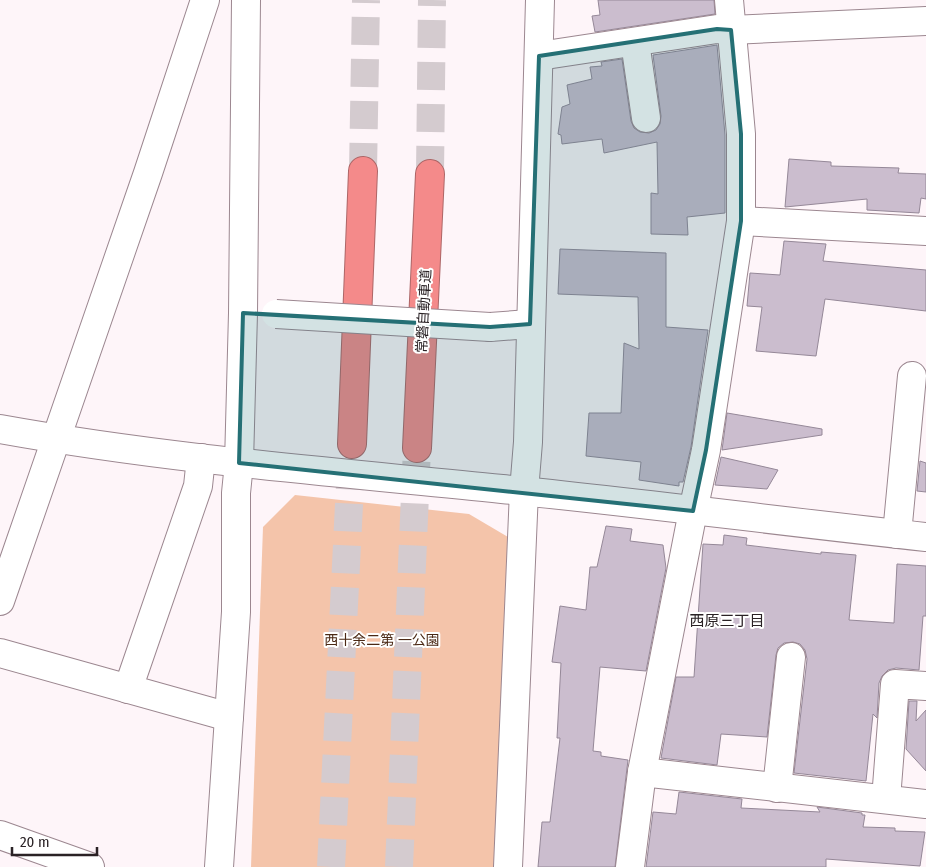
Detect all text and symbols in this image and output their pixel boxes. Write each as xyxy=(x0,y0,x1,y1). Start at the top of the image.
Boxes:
street label: 常磐自動車道 xyxy=(413,269,435,353)
district label: 西原三丁目 xyxy=(689,612,765,630)
park label: 西十余二第 一公園 xyxy=(324,632,440,649)
scale bar xyxy=(12,824,98,856)
text: 20 m xyxy=(20,833,50,851)

